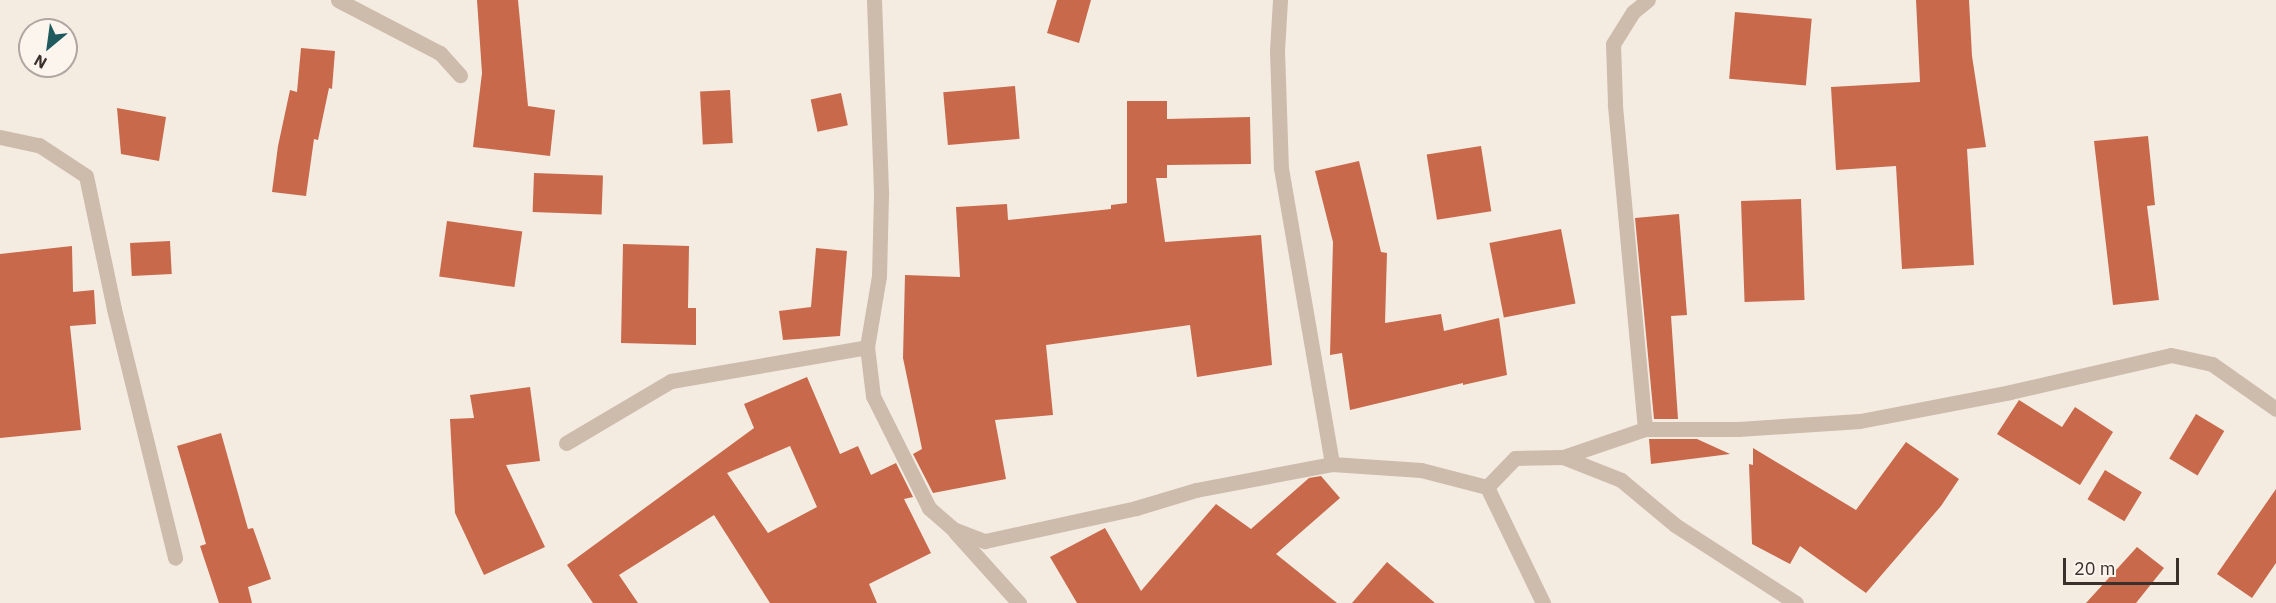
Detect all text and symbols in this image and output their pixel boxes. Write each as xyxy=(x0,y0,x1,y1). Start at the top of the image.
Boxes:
north arrow xyxy=(18,18,78,78)
text: N xyxy=(30,50,50,74)
scale bar xyxy=(2066,546,2182,584)
text: 20 m xyxy=(2074,557,2116,580)

